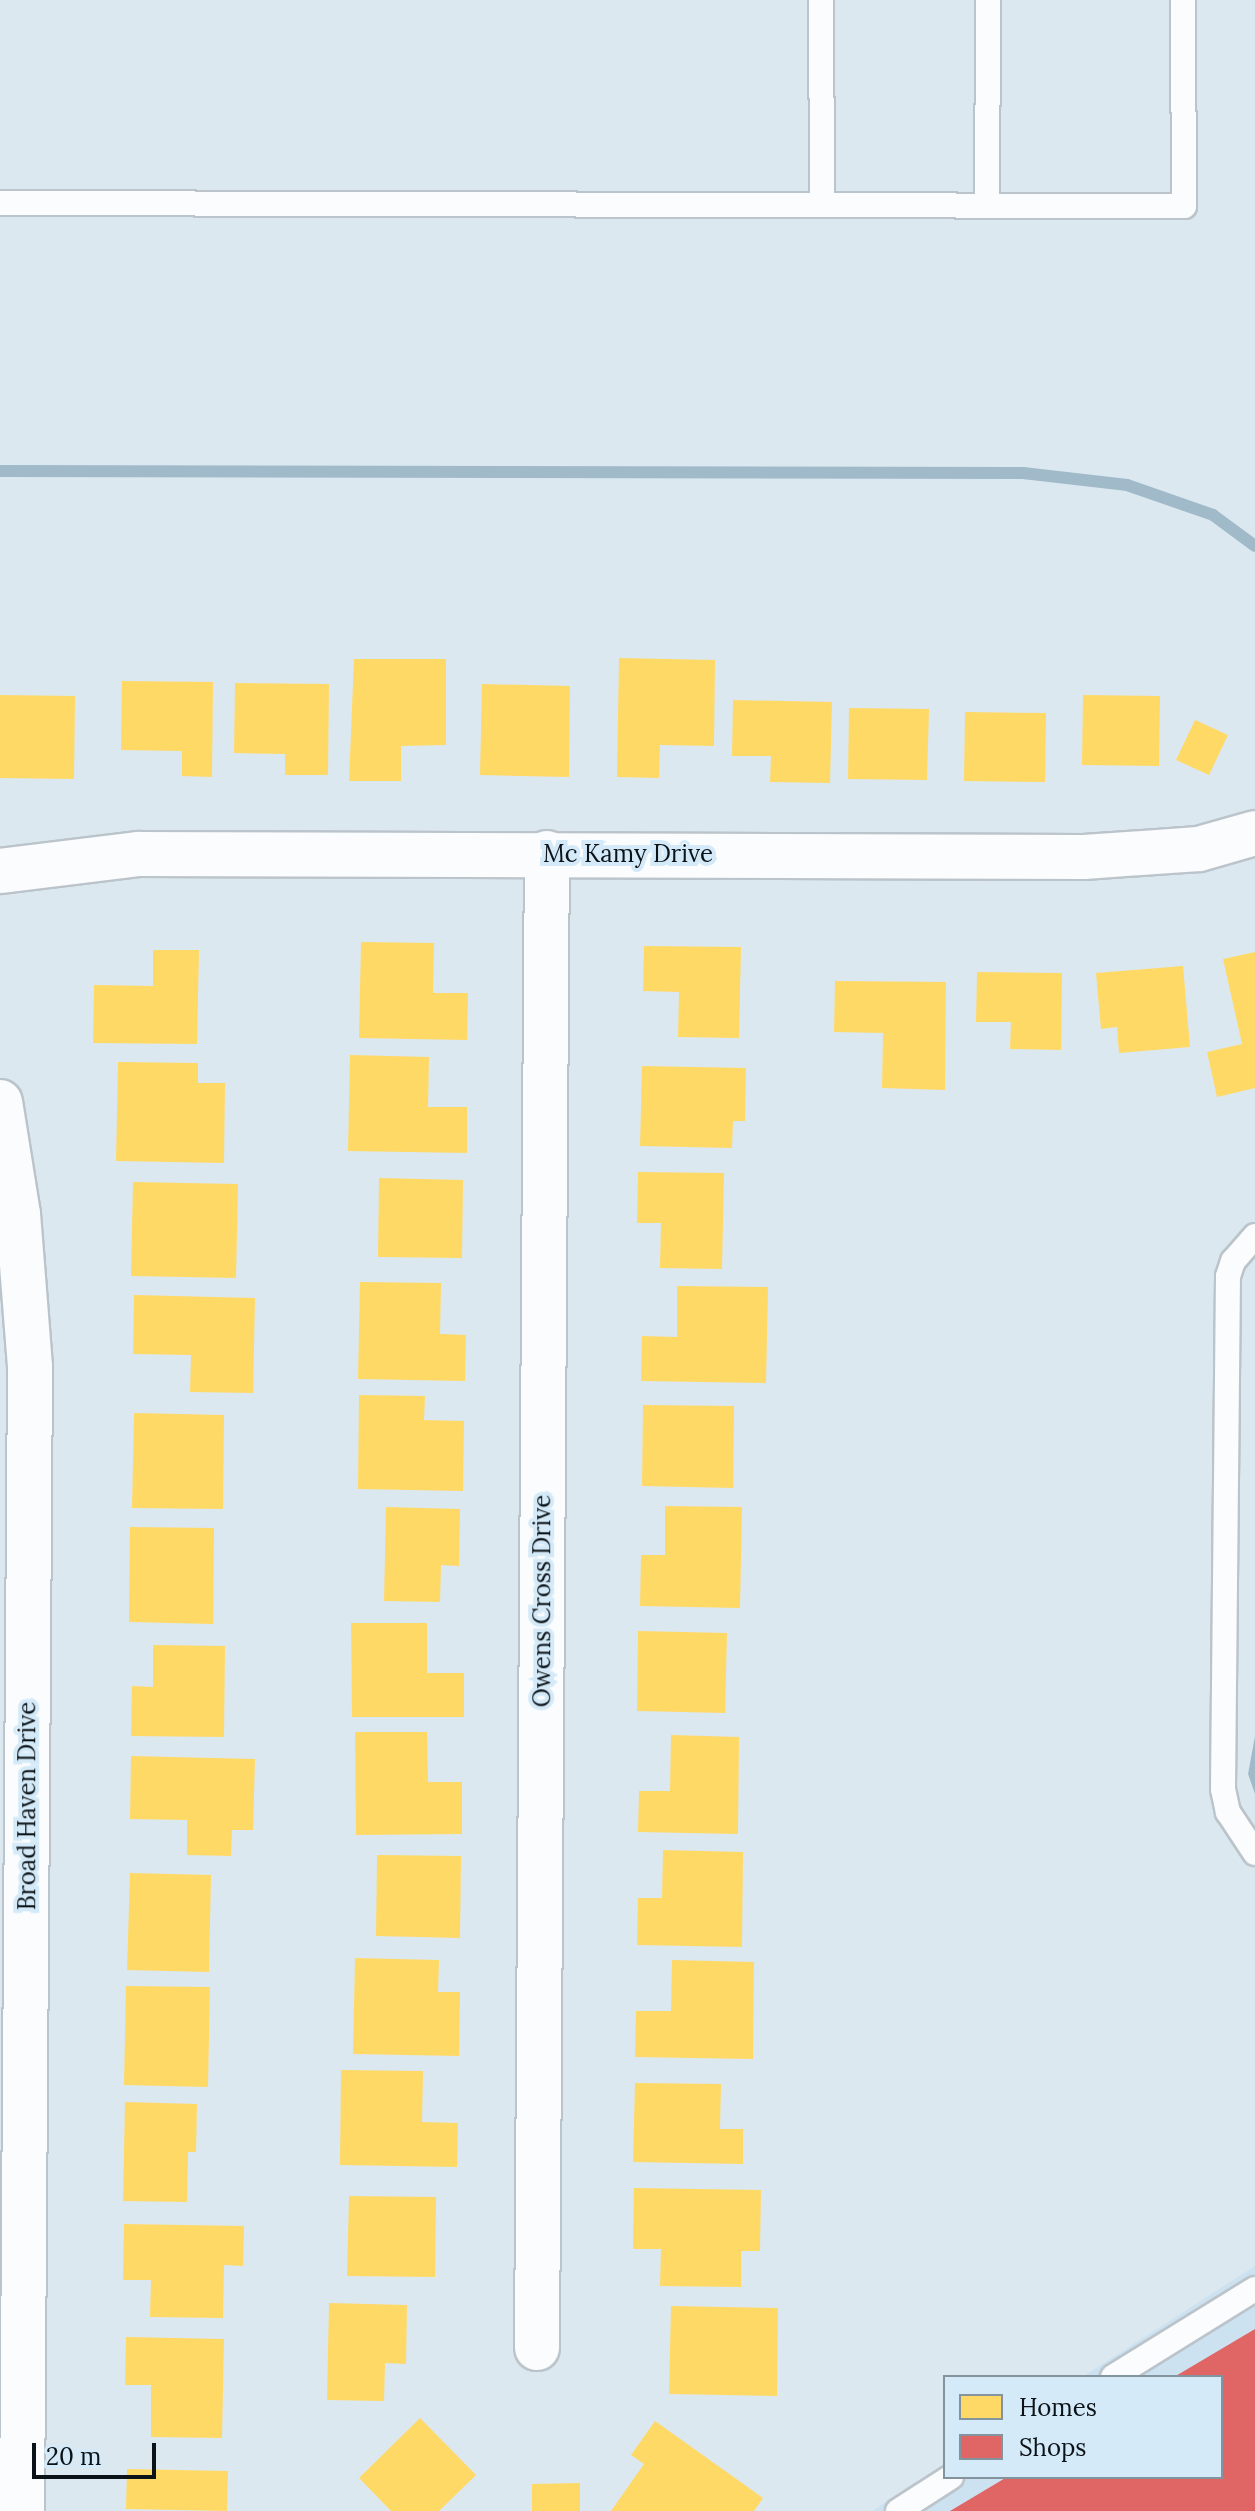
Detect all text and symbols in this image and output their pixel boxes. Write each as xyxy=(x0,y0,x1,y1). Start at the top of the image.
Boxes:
street label: Mc Kamy Drive xyxy=(543,840,713,868)
street label: Owens Cross Drive xyxy=(528,1495,556,1707)
street label: Broad Haven Drive xyxy=(13,1702,41,1910)
legend xyxy=(943,2375,1223,2479)
text: Homes xyxy=(1019,2392,1097,2423)
scale bar xyxy=(36,2427,160,2477)
text: Shops xyxy=(1019,2432,1086,2463)
text: 20 m xyxy=(46,2441,102,2472)

